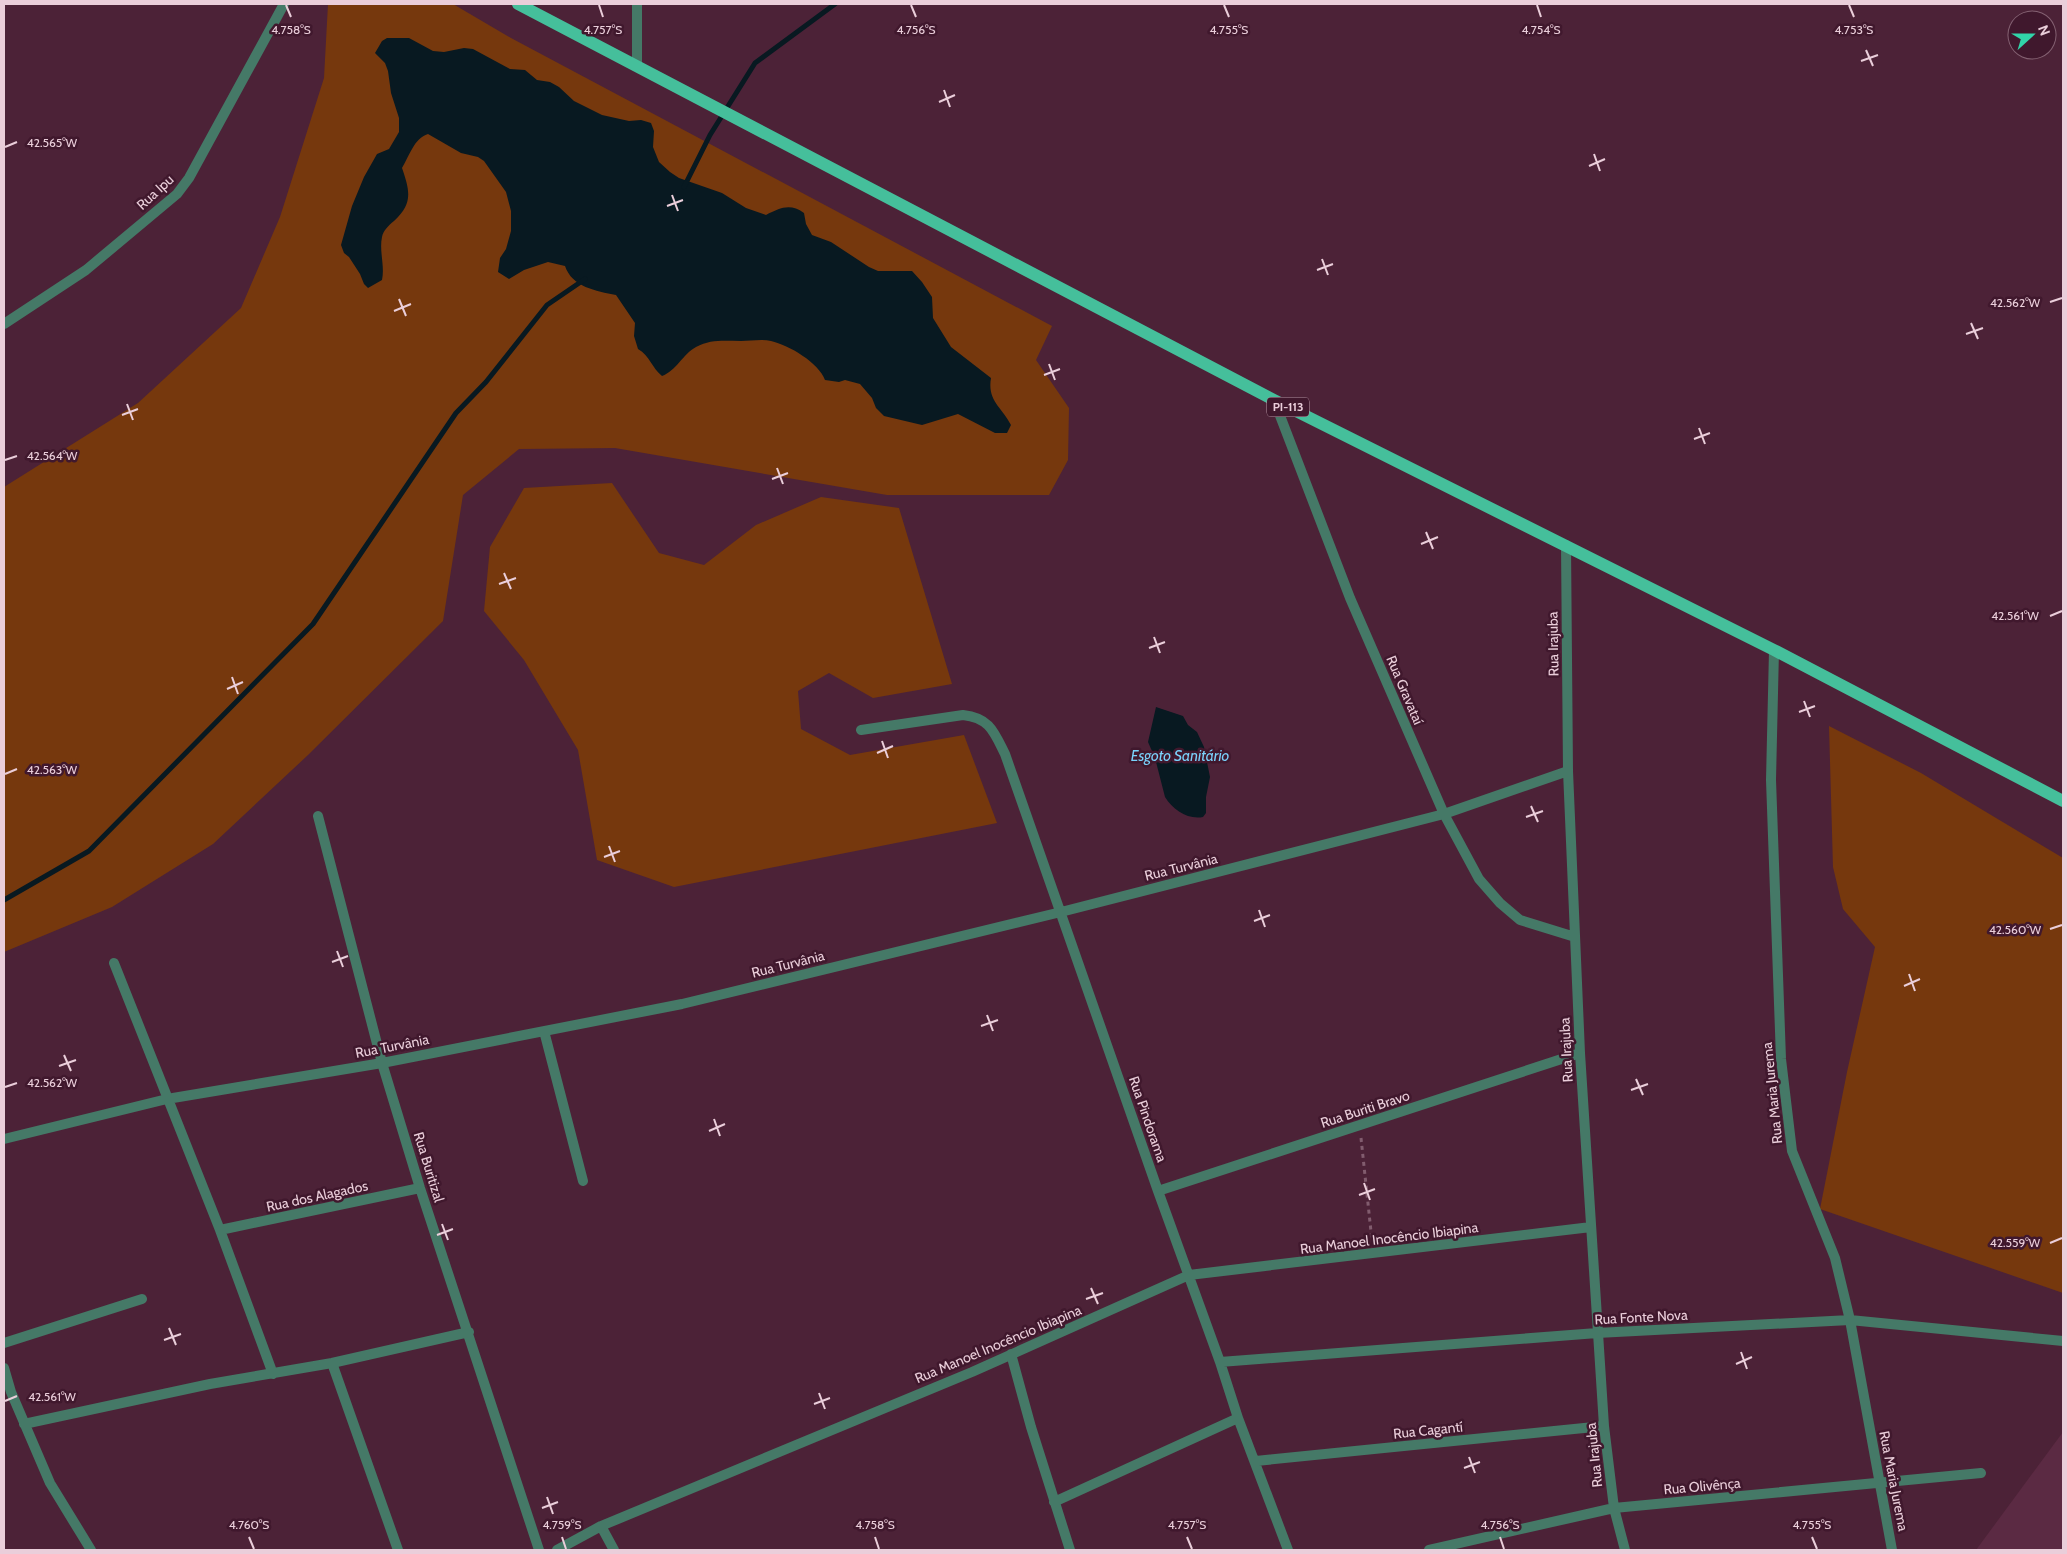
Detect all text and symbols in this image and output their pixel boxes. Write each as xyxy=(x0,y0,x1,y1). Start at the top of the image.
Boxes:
north arrow xyxy=(2007,10,2057,60)
text: 4.758°S xyxy=(271,22,311,37)
text: 4.757°S xyxy=(584,22,622,37)
text: 4.756°S xyxy=(897,22,935,37)
text: 4.755°S xyxy=(1210,22,1248,37)
text: 4.754°S xyxy=(1521,22,1561,37)
text: 4.753°S xyxy=(1835,22,1873,37)
text: N xyxy=(2034,22,2054,38)
text: 42.565°W xyxy=(27,135,78,150)
street label: Rua Ipu xyxy=(133,170,177,214)
text: 42.562°W xyxy=(1990,295,2041,310)
road number: PI-113 xyxy=(1267,398,1309,417)
text: 42.564°W xyxy=(27,448,78,463)
text: 42.561°W xyxy=(1991,608,2039,623)
street label: Rua Irajuba xyxy=(1543,611,1563,677)
street label: Rua Gravataí xyxy=(1382,653,1428,727)
water label: Esgoto Sanitário xyxy=(1131,747,1230,765)
text: 42.563°W xyxy=(27,762,78,777)
street label: Rua Turvânia xyxy=(1143,849,1220,885)
text: 42.560°W xyxy=(1989,922,2042,937)
street label: Rua Turvânia xyxy=(750,946,827,982)
street label: Rua Irajuba xyxy=(1555,1017,1577,1083)
street label: Rua Turvânia xyxy=(354,1030,431,1062)
street label: Rua Maria Jurema xyxy=(1758,1041,1786,1145)
street label: Rua Pindorama xyxy=(1125,1074,1171,1165)
text: 42.562°W xyxy=(27,1075,78,1090)
street label: Rua Buriti Bravo xyxy=(1318,1086,1412,1132)
street label: Rua Buritizal xyxy=(410,1130,448,1205)
street label: Rua dos Alagados xyxy=(265,1176,370,1216)
street label: Rua Manoel Inocêncio Ibiapina xyxy=(1299,1218,1479,1258)
text: 42.559°W xyxy=(1990,1235,2041,1250)
street label: Rua Manoel Inocêncio Ibiapina xyxy=(912,1301,1084,1387)
street label: Rua Fonte Nova xyxy=(1594,1306,1688,1328)
text: 42.561°W xyxy=(28,1389,76,1404)
street label: Rua Cagantí xyxy=(1392,1417,1464,1443)
street label: Rua Irajuba xyxy=(1582,1422,1606,1488)
street label: Rua Maria Jurema xyxy=(1875,1429,1913,1533)
street label: Rua Olivênça xyxy=(1663,1474,1742,1498)
text: 4.760°S xyxy=(229,1517,269,1532)
text: 4.759°S xyxy=(542,1517,582,1532)
text: 4.758°S xyxy=(855,1517,895,1532)
text: 4.757°S xyxy=(1168,1517,1206,1532)
text: 4.756°S xyxy=(1481,1517,1519,1532)
text: 4.755°S xyxy=(1793,1517,1831,1532)

